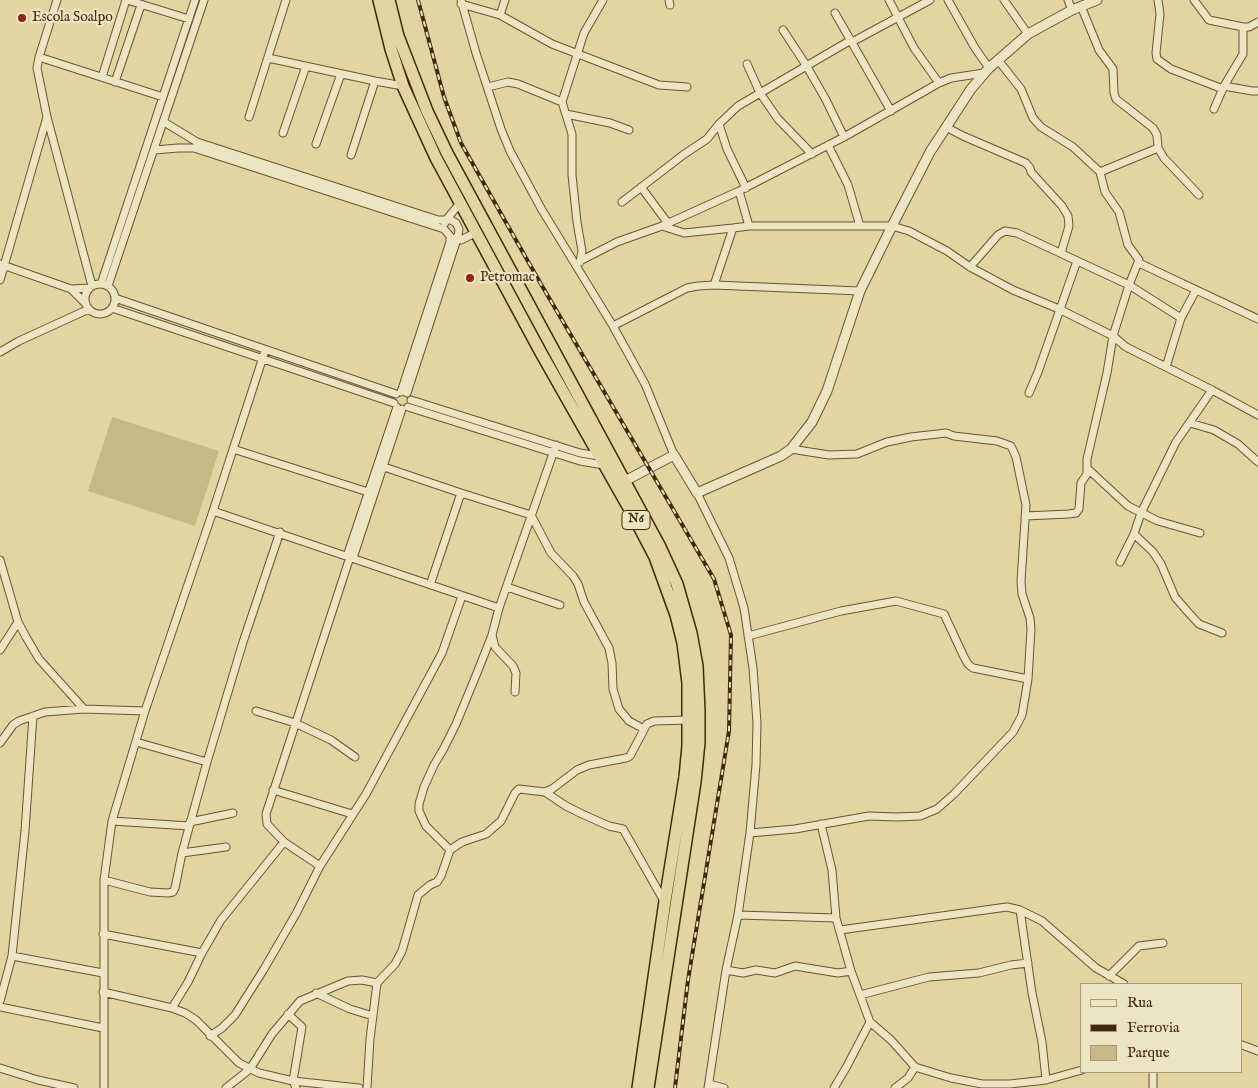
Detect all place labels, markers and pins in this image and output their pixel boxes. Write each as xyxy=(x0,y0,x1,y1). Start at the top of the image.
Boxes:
place label: Escola Soalpo xyxy=(32,10,113,26)
marker: Escola Soalpo xyxy=(16,12,28,24)
place label: Petromac xyxy=(480,270,535,286)
marker: Petromac xyxy=(464,272,476,284)

